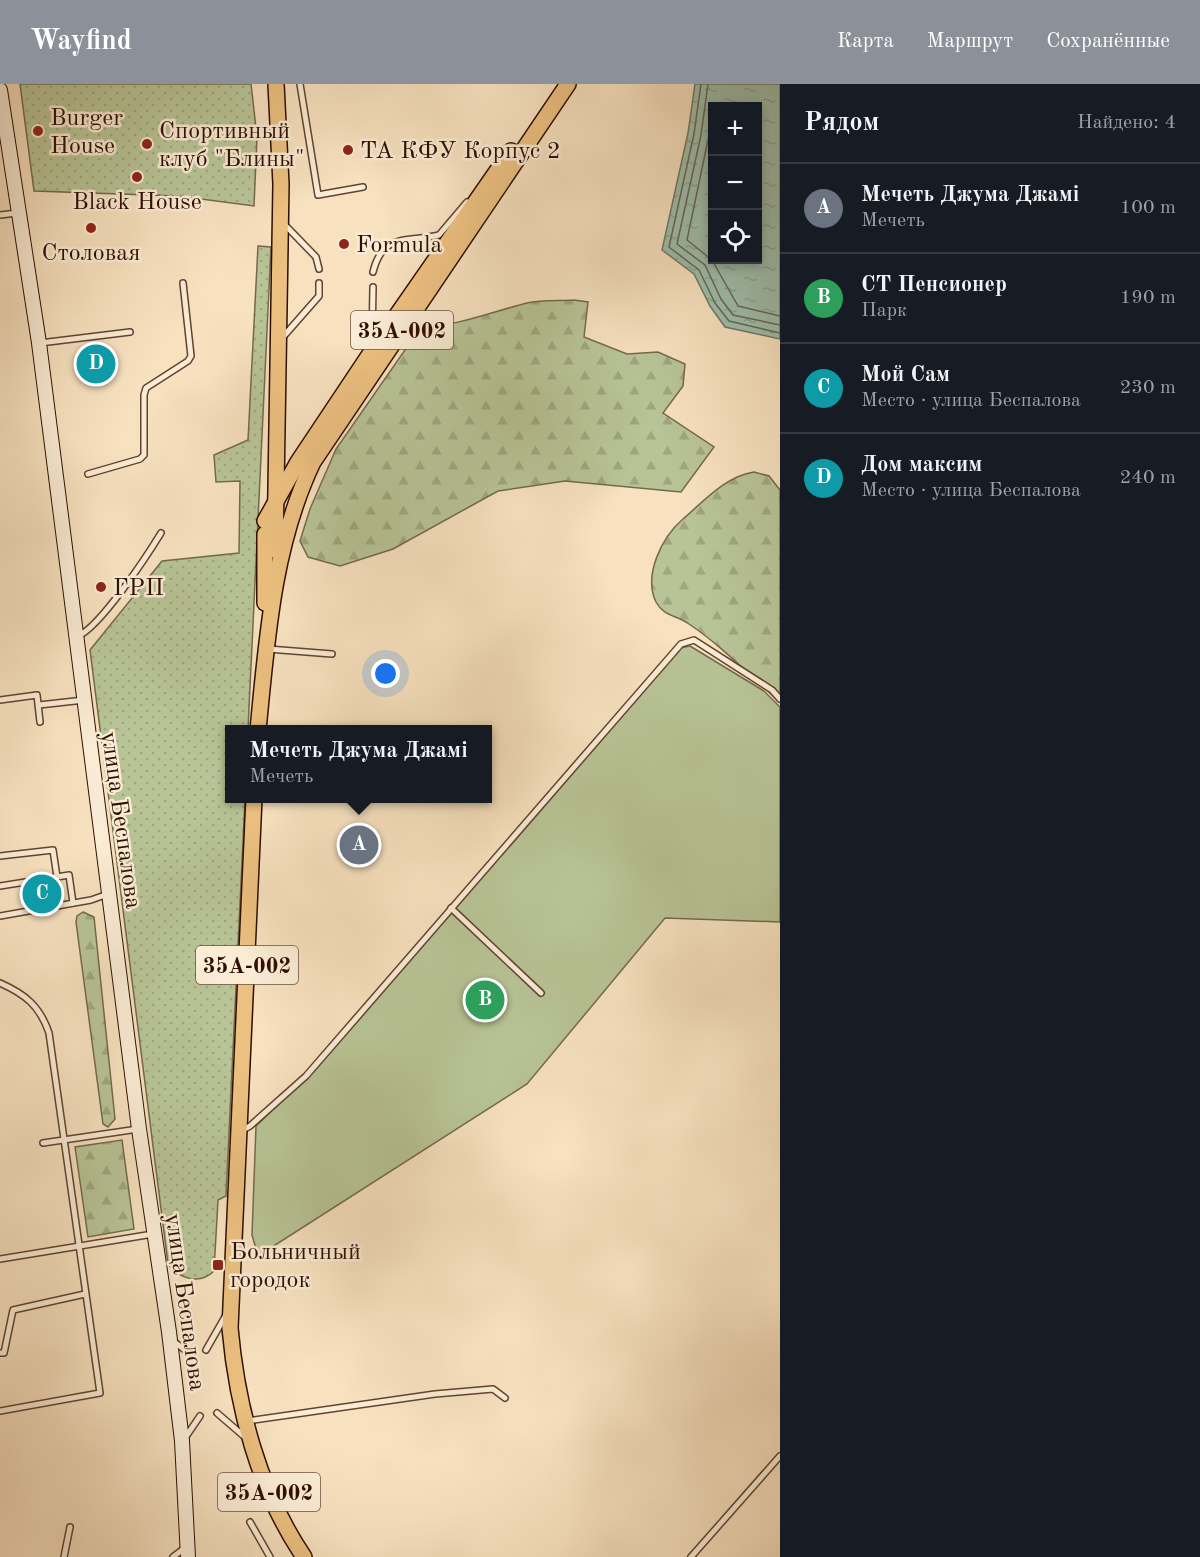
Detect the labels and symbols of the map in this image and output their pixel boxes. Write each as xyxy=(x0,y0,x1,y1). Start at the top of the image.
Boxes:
place label: Burger House xyxy=(50,107,123,159)
place label: Спортивный клуб "Блины" xyxy=(159,120,304,172)
marker: Burger House xyxy=(31,124,45,138)
marker: Спортивный клуб "Блины" xyxy=(140,137,154,151)
place label: ТА КФУ Корпус 2 xyxy=(360,140,561,164)
marker: ТА КФУ Корпус 2 xyxy=(341,143,355,157)
marker: Black House xyxy=(130,170,144,184)
place label: Black House xyxy=(72,191,202,215)
marker: Столовая xyxy=(84,221,98,235)
place label: Formula xyxy=(356,234,443,258)
marker: Formula xyxy=(337,237,351,251)
place label: Столовая xyxy=(41,242,141,266)
road number: 35А-002 xyxy=(351,311,453,349)
pin: D xyxy=(76,342,116,386)
place label: ГРП xyxy=(113,577,164,601)
marker: ГРП xyxy=(94,580,108,594)
your location xyxy=(371,659,400,688)
street label: улица Беспалова xyxy=(96,730,144,911)
pin: A xyxy=(340,822,378,867)
pin: C xyxy=(22,872,62,916)
road number: 35А-002 xyxy=(196,946,298,984)
pin: B xyxy=(466,978,504,1022)
street label: улица Беспалова xyxy=(160,1212,208,1393)
place label: Больничный городок xyxy=(230,1241,361,1293)
marker: Больничный городок xyxy=(211,1258,225,1272)
road number: 35А-002 xyxy=(218,1473,320,1511)

